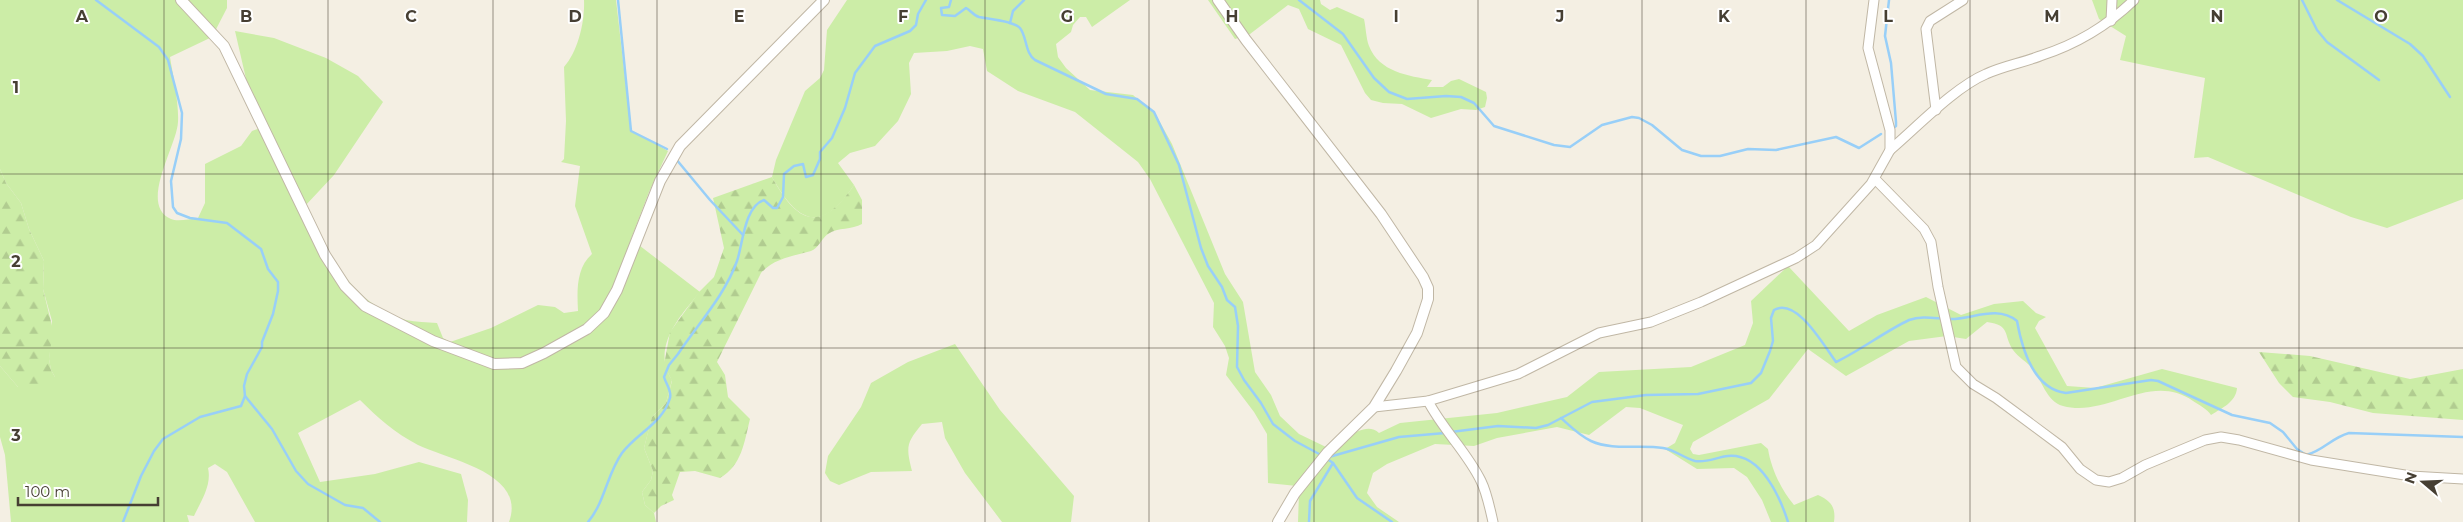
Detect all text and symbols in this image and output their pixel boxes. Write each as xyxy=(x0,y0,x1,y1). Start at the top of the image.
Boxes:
text: A xyxy=(75,7,89,26)
text: B xyxy=(240,7,252,26)
text: C xyxy=(405,7,417,26)
text: D xyxy=(568,7,582,26)
text: E xyxy=(734,7,744,26)
text: F xyxy=(898,7,908,26)
text: G xyxy=(1061,7,1073,26)
text: H xyxy=(1226,7,1238,26)
text: I xyxy=(1393,7,1399,26)
text: J xyxy=(1555,7,1564,26)
text: K xyxy=(1718,7,1731,26)
text: L xyxy=(1883,7,1893,26)
text: M xyxy=(2044,7,2060,26)
text: N xyxy=(2211,7,2223,26)
text: O xyxy=(2374,7,2388,26)
text: 1 xyxy=(13,78,19,97)
text: 2 xyxy=(11,252,21,271)
text: 3 xyxy=(10,426,21,445)
north arrow xyxy=(2398,457,2448,507)
text: N xyxy=(2400,469,2421,486)
scale bar xyxy=(18,474,158,506)
text: 100 m xyxy=(25,482,70,501)

